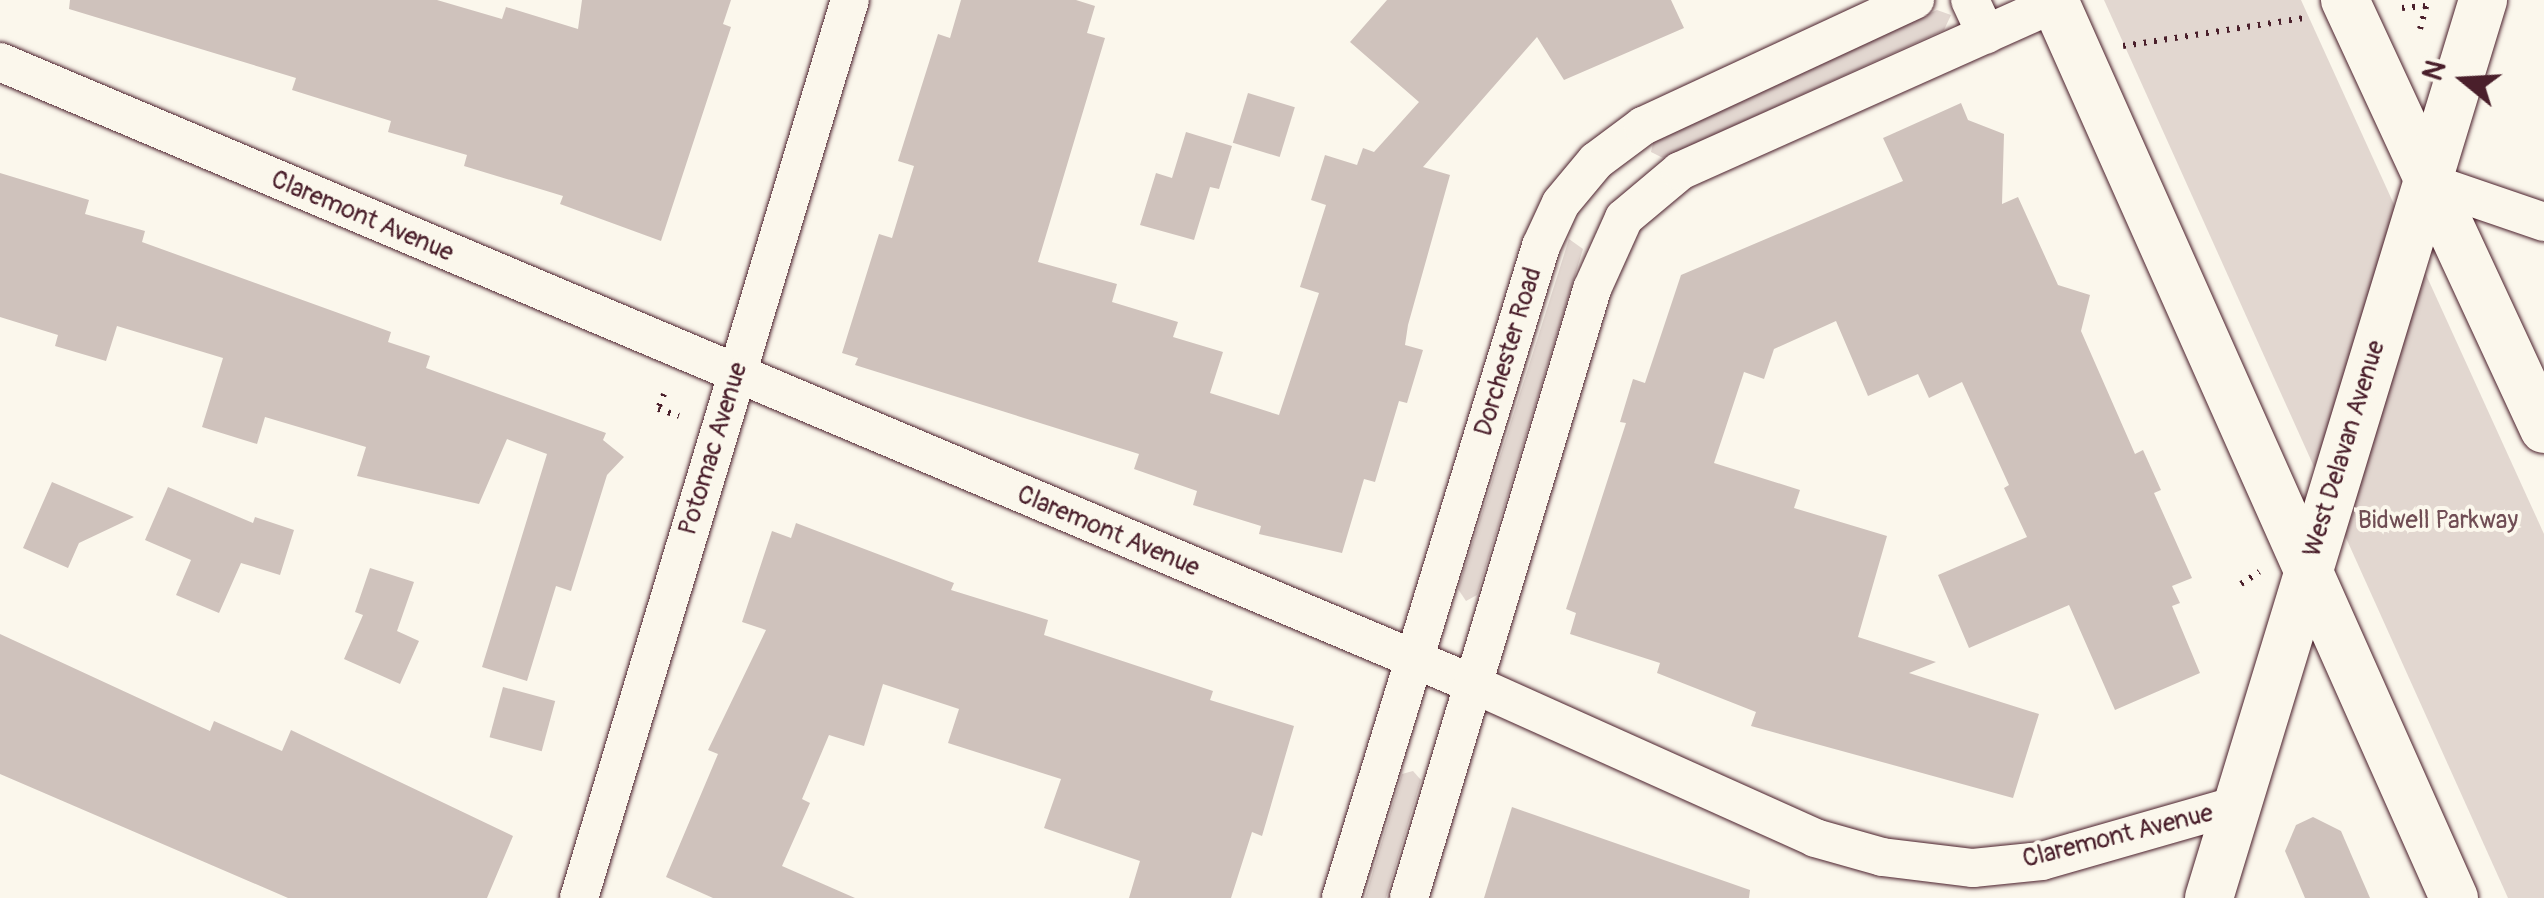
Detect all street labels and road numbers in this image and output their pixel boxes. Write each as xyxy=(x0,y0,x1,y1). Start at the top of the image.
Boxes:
street label: Claremont Avenue xyxy=(266,165,458,269)
street label: Dorchester Road xyxy=(1469,264,1549,440)
street label: West Delavan Avenue xyxy=(2298,337,2392,561)
street label: Potomac Avenue xyxy=(674,359,754,539)
street label: Claremont Avenue xyxy=(1012,480,1204,584)
street label: Claremont Avenue xyxy=(2020,799,2216,875)

